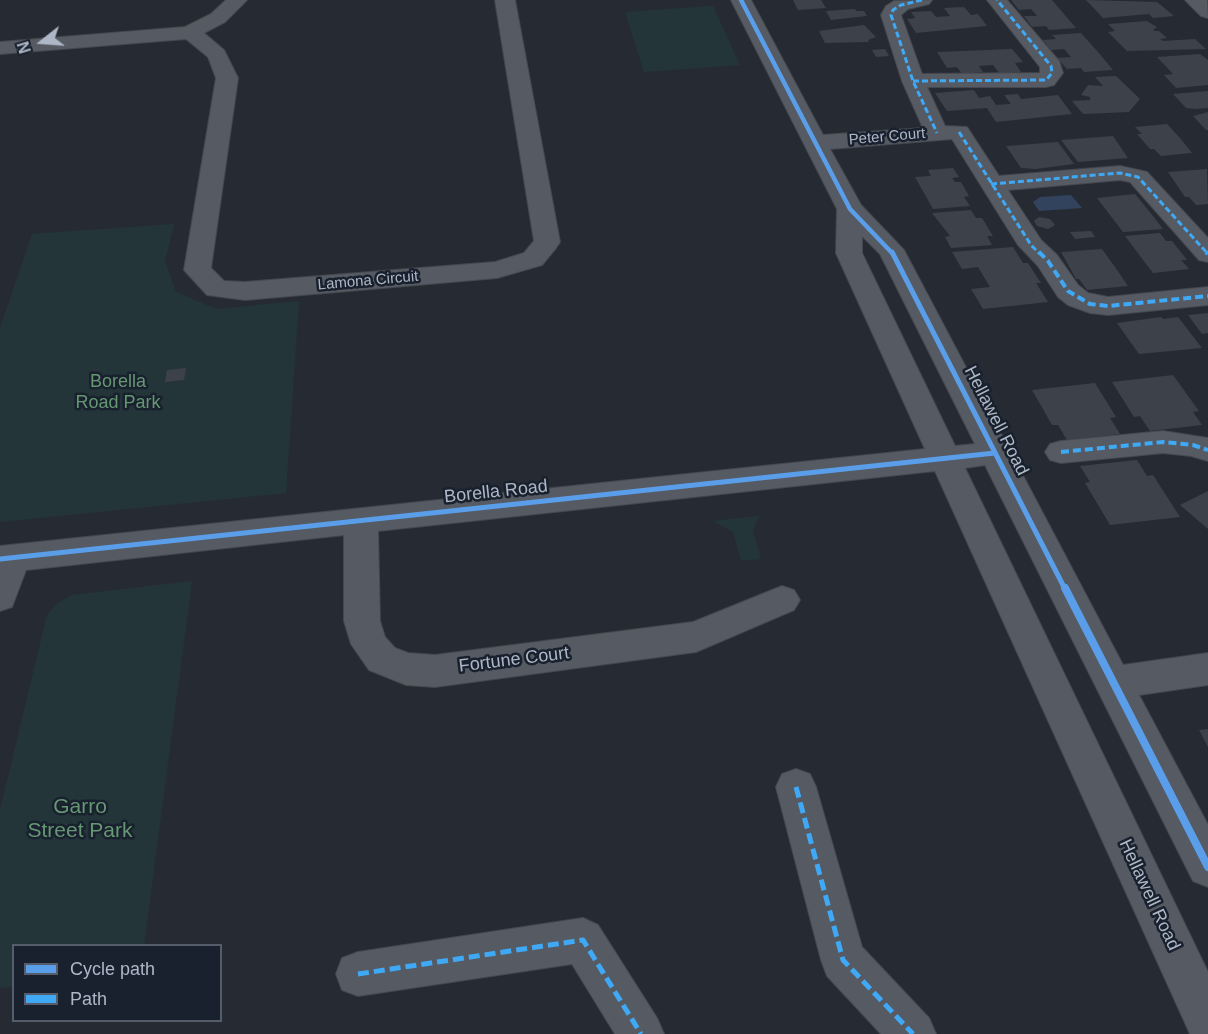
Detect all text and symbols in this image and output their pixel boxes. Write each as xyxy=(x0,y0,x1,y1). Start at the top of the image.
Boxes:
north arrow xyxy=(12,12,72,72)
text: N xyxy=(14,39,34,55)
street label: Peter Court xyxy=(848,125,926,149)
street label: Lamona Circuit xyxy=(317,268,419,294)
street label: Hellawell Road xyxy=(959,363,1033,479)
park label: Borella Road Park xyxy=(75,371,161,413)
street label: Borella Road xyxy=(443,476,549,508)
street label: Fortune Court xyxy=(458,643,570,677)
park label: Garro Street Park xyxy=(27,794,133,844)
street label: Hellawell Road xyxy=(1114,836,1184,954)
legend xyxy=(12,944,222,1022)
text: Cycle path xyxy=(70,959,155,979)
text: Path xyxy=(70,989,107,1009)

